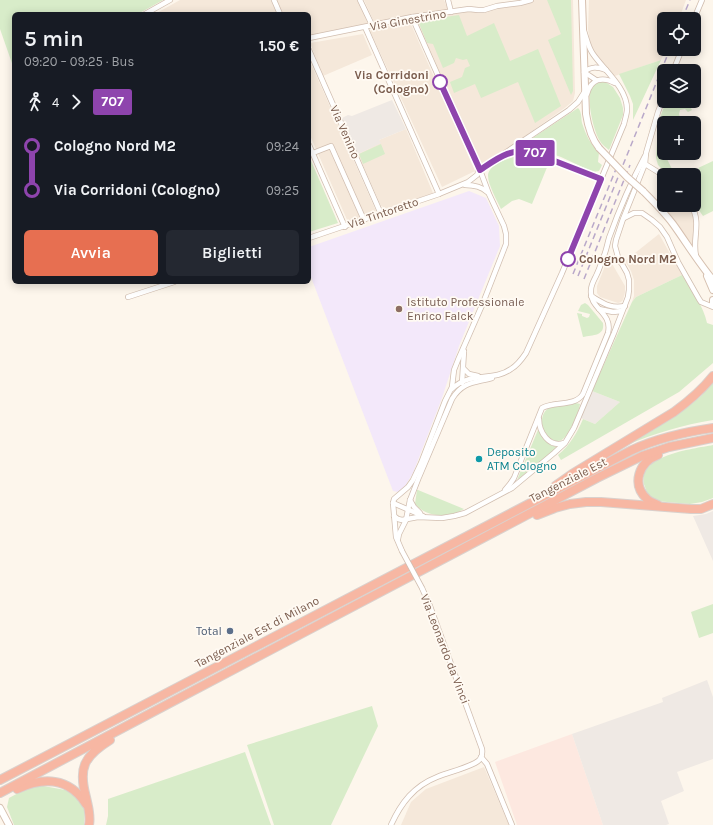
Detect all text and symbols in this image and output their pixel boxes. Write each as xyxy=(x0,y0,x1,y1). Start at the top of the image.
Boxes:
street label: Via Ginestrino xyxy=(369,6,447,34)
map controls xyxy=(657,12,701,212)
button: locate xyxy=(657,12,701,56)
text: 5 min xyxy=(24,26,84,52)
text: 1.50 € xyxy=(259,37,299,55)
text: 09:20 – 09:25 · Bus xyxy=(24,54,134,69)
button: layers xyxy=(657,64,701,108)
place label: Via Corridoni (Cologno) xyxy=(354,68,429,96)
marker: Via Corridoni (Cologno) xyxy=(432,74,448,90)
icon: walk xyxy=(24,91,46,113)
icon: forward xyxy=(65,91,87,113)
text: 707 xyxy=(101,93,124,110)
text: 4 xyxy=(52,95,59,110)
street label: Via Venino xyxy=(327,103,363,161)
button: + xyxy=(657,116,701,160)
text: Cologno Nord M2 xyxy=(54,137,176,155)
text: 09:24 xyxy=(266,139,299,154)
line badge: 707 xyxy=(512,140,558,166)
text: 707 xyxy=(524,144,546,161)
button: − xyxy=(657,168,701,212)
text: Via Corridoni (Cologno) xyxy=(54,181,221,199)
text: 09:25 xyxy=(266,183,299,198)
street label: Via Tintoretto xyxy=(346,194,420,232)
button: Avvia xyxy=(24,230,158,276)
button: Biglietti xyxy=(166,230,299,276)
marker: Cologno Nord M2 xyxy=(560,251,576,267)
place label: Cologno Nord M2 xyxy=(579,252,676,266)
place label: Istituto Professionale Enrico Falck xyxy=(407,295,524,323)
marker: Istituto Professionale Enrico Falck xyxy=(394,304,404,314)
place label: Deposito ATM Cologno xyxy=(487,445,557,473)
marker: Deposito ATM Cologno xyxy=(474,454,484,464)
street label: Tangenziale Est xyxy=(527,454,609,505)
street label: Via Leonardo da Vinci xyxy=(418,592,472,706)
street label: Tangenziale Est di Milano xyxy=(192,593,322,671)
place label: Total xyxy=(196,624,222,638)
marker: Total xyxy=(225,626,235,636)

